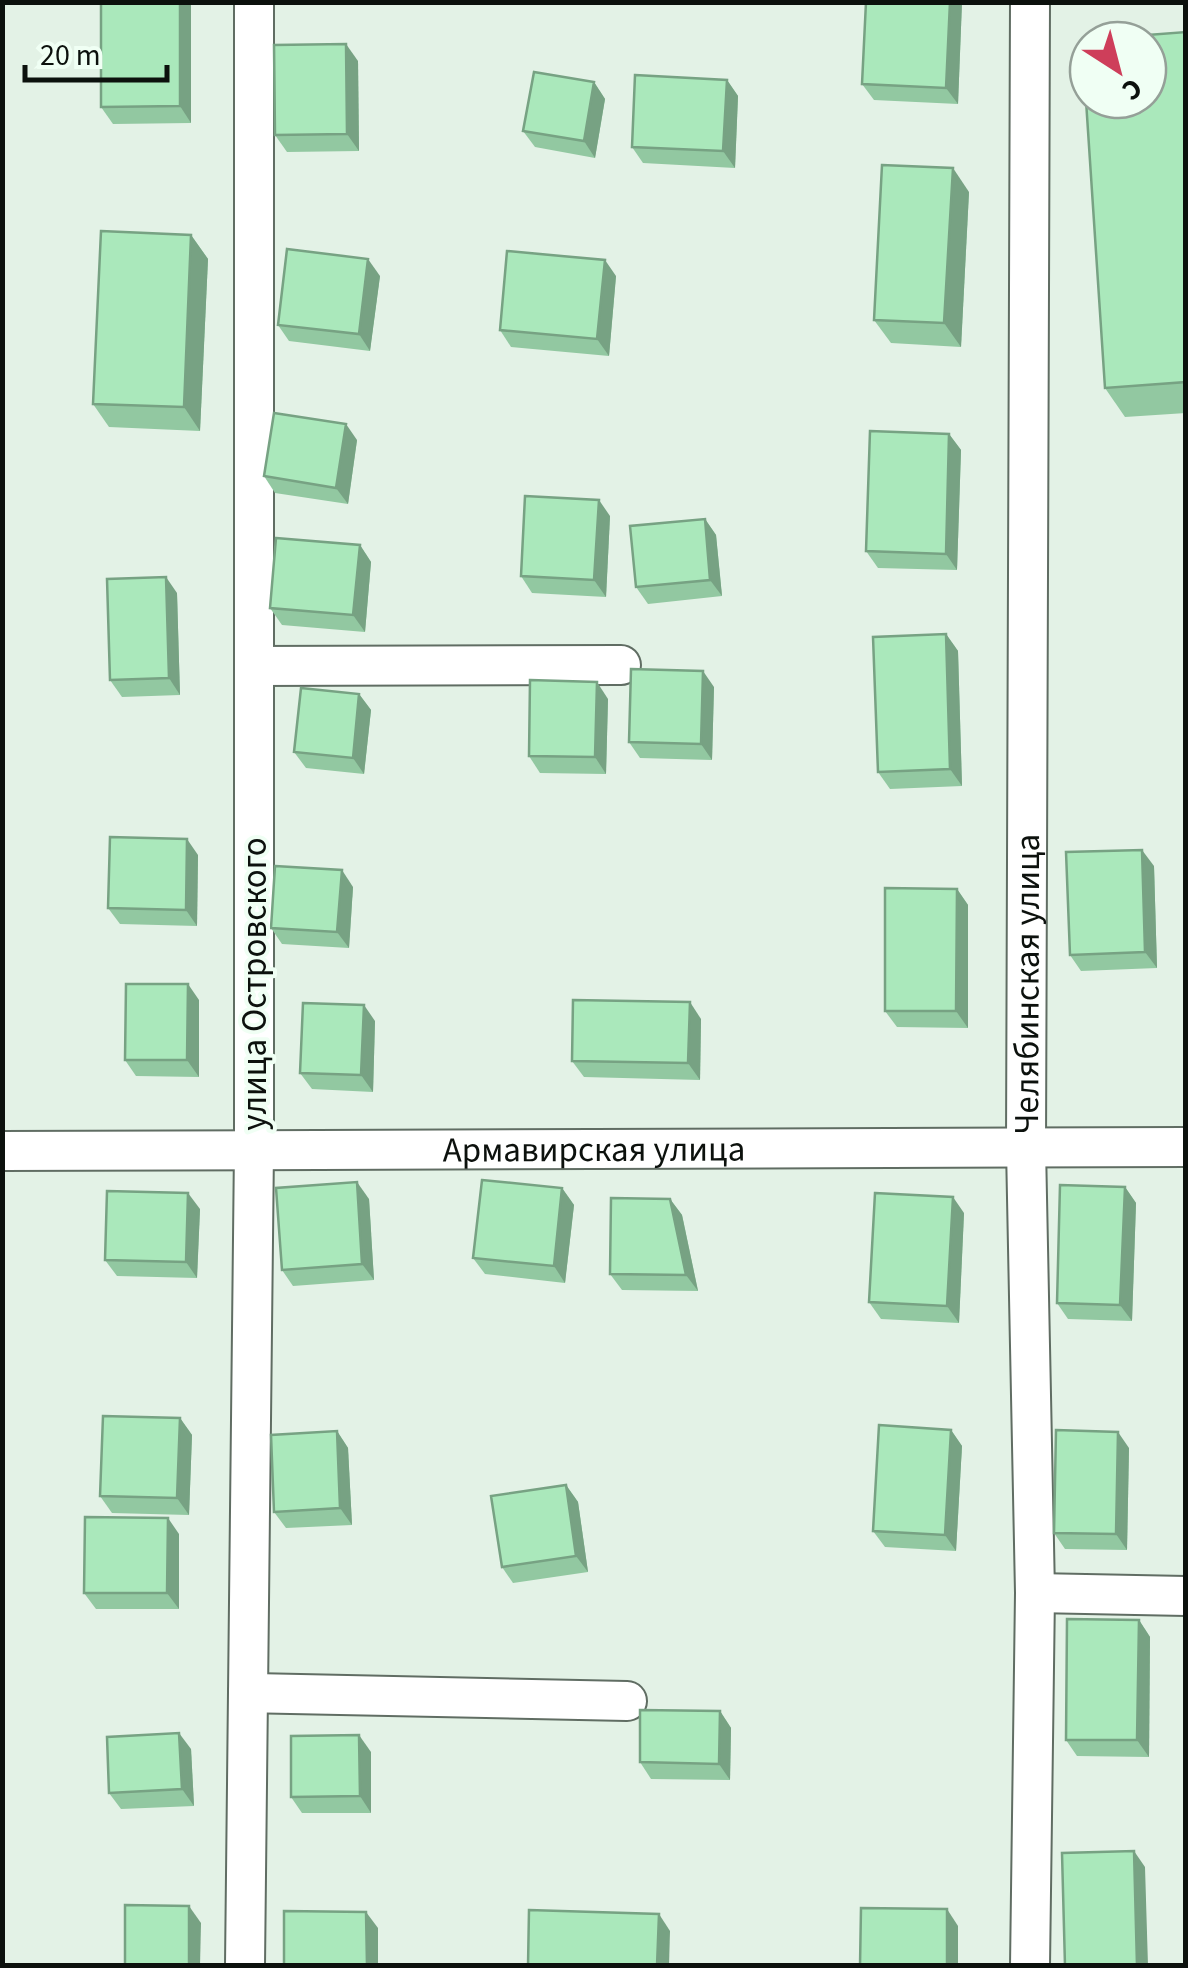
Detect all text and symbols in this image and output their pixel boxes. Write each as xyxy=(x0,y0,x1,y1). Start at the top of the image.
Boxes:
scale bar xyxy=(25,20,168,82)
north arrow xyxy=(1068,20,1168,120)
text: 20 m xyxy=(40,34,101,77)
text: С xyxy=(1114,68,1150,110)
street label: Челябинская улица xyxy=(1002,834,1053,1135)
street label: улица Островского xyxy=(230,837,280,1131)
street label: Армавирская улица xyxy=(443,1124,745,1176)

